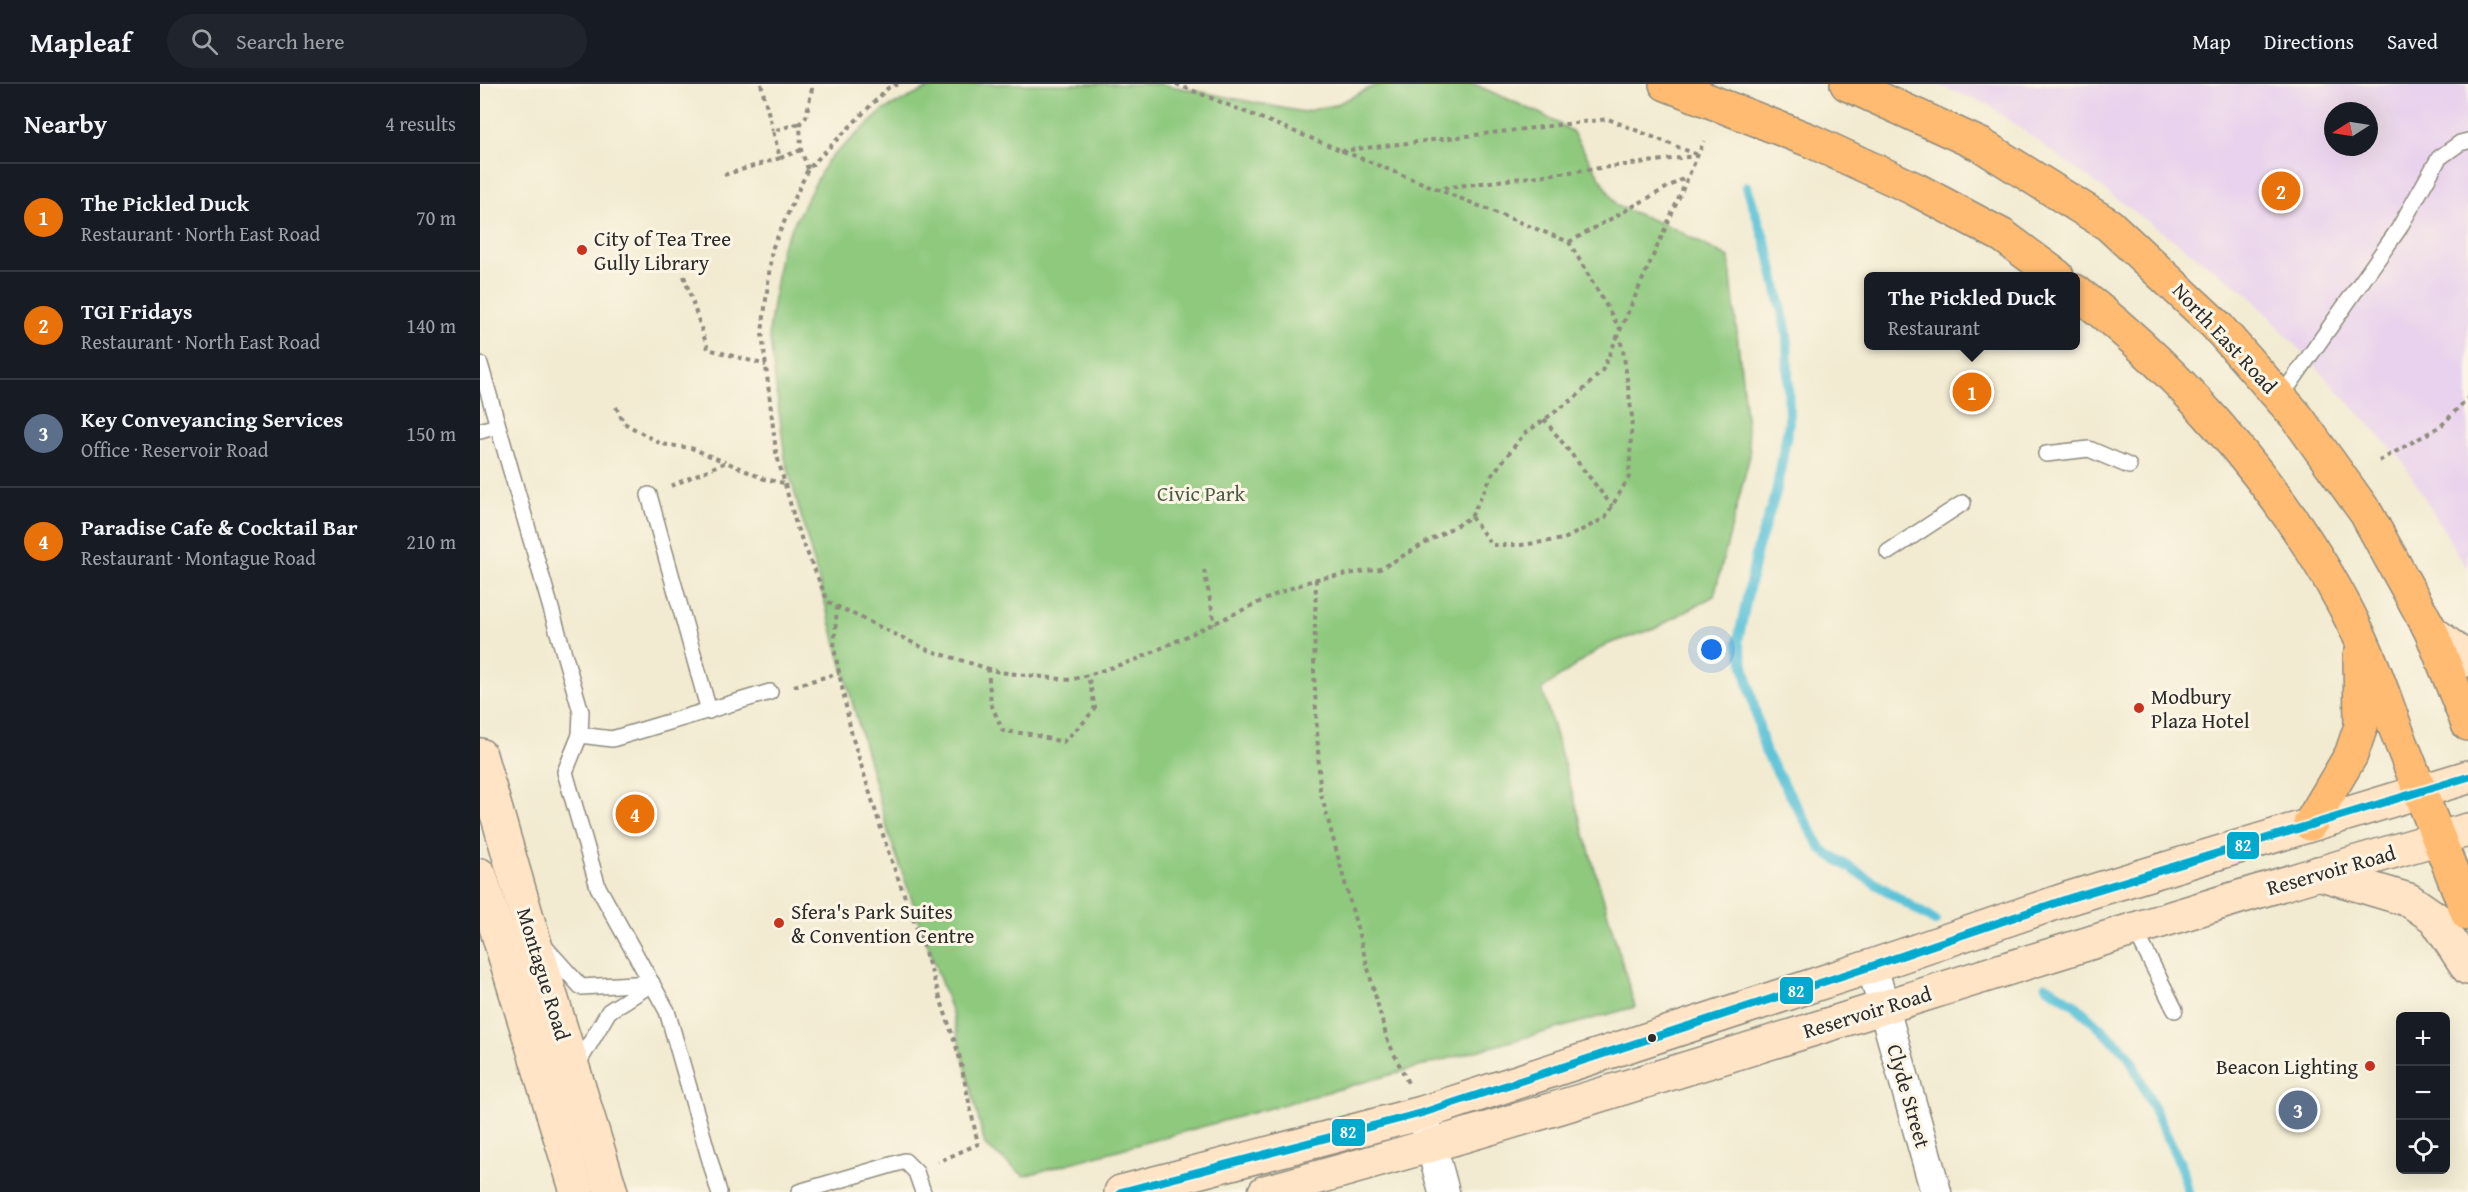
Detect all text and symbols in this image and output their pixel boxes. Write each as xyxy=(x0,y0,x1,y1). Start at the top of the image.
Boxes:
search box xyxy=(167,14,587,68)
text: Mapleaf xyxy=(30,21,131,62)
icon: search xyxy=(188,25,221,58)
text: Search here xyxy=(236,25,345,57)
text: Map xyxy=(2192,26,2231,57)
text: Directions xyxy=(2264,26,2354,57)
text: Saved xyxy=(2387,26,2438,57)
north arrow xyxy=(2324,102,2378,156)
text: Nearby xyxy=(24,104,107,143)
text: 4 results xyxy=(385,109,456,138)
pin: 2 xyxy=(2262,168,2300,214)
text: The Pickled Duck xyxy=(81,187,249,219)
text: 1 xyxy=(38,203,49,232)
text: 70 m xyxy=(416,203,456,232)
text: Restaurant · North East Road xyxy=(81,219,320,248)
place label: City of Tea Tree Gully Library xyxy=(594,223,731,278)
marker: City of Tea Tree Gully Library xyxy=(575,243,589,257)
popup xyxy=(1864,272,2080,350)
street label: North East Road xyxy=(2165,276,2285,401)
text: The Pickled Duck xyxy=(1888,281,2056,313)
text: TGI Fridays xyxy=(81,295,193,327)
text: 2 xyxy=(38,311,49,340)
text: 140 m xyxy=(406,311,456,340)
text: Restaurant xyxy=(1888,313,1980,342)
text: Restaurant · North East Road xyxy=(81,327,320,356)
pin: 1 xyxy=(1952,370,1992,414)
text: Key Conveyancing Services xyxy=(81,403,343,435)
text: 3 xyxy=(38,419,49,448)
text: 150 m xyxy=(406,419,456,448)
text: Office · Reservoir Road xyxy=(81,435,268,464)
park label: Civic Park xyxy=(1157,478,1245,509)
text: Paradise Cafe & Cocktail Bar xyxy=(81,511,358,543)
text: 4 xyxy=(38,527,49,556)
text: 210 m xyxy=(406,527,456,556)
text: Restaurant · Montague Road xyxy=(81,543,316,572)
your location xyxy=(1697,635,1726,664)
place label: Modbury Plaza Hotel xyxy=(2151,681,2250,736)
marker: Modbury Plaza Hotel xyxy=(2132,701,2146,715)
pin: 4 xyxy=(616,792,654,836)
line badge: 82 xyxy=(2226,831,2260,860)
text: 82 xyxy=(2235,833,2251,857)
street label: Reservoir Road xyxy=(2263,837,2400,903)
place label: Sfera's Park Suites & Convention Centre xyxy=(791,896,975,951)
street label: Montague Road xyxy=(509,904,579,1045)
marker: Sfera's Park Suites & Convention Centre xyxy=(772,916,786,930)
line badge: 82 xyxy=(1779,976,1814,1005)
street label: Reservoir Road xyxy=(1799,978,1936,1046)
text: 82 xyxy=(1788,979,1804,1003)
map controls xyxy=(2396,1012,2450,1174)
button: + xyxy=(2396,1012,2450,1066)
unlabelled marker xyxy=(1646,1032,1658,1044)
street label: Clyde Street xyxy=(1879,1040,1939,1152)
place label: Beacon Lighting xyxy=(2216,1051,2359,1082)
marker: Beacon Lighting xyxy=(2363,1059,2377,1073)
button: − xyxy=(2396,1066,2450,1120)
pin: 3 xyxy=(2278,1088,2318,1132)
line badge: 82 xyxy=(1331,1118,1366,1147)
text: 82 xyxy=(1340,1120,1356,1144)
button: locate xyxy=(2396,1120,2450,1174)

